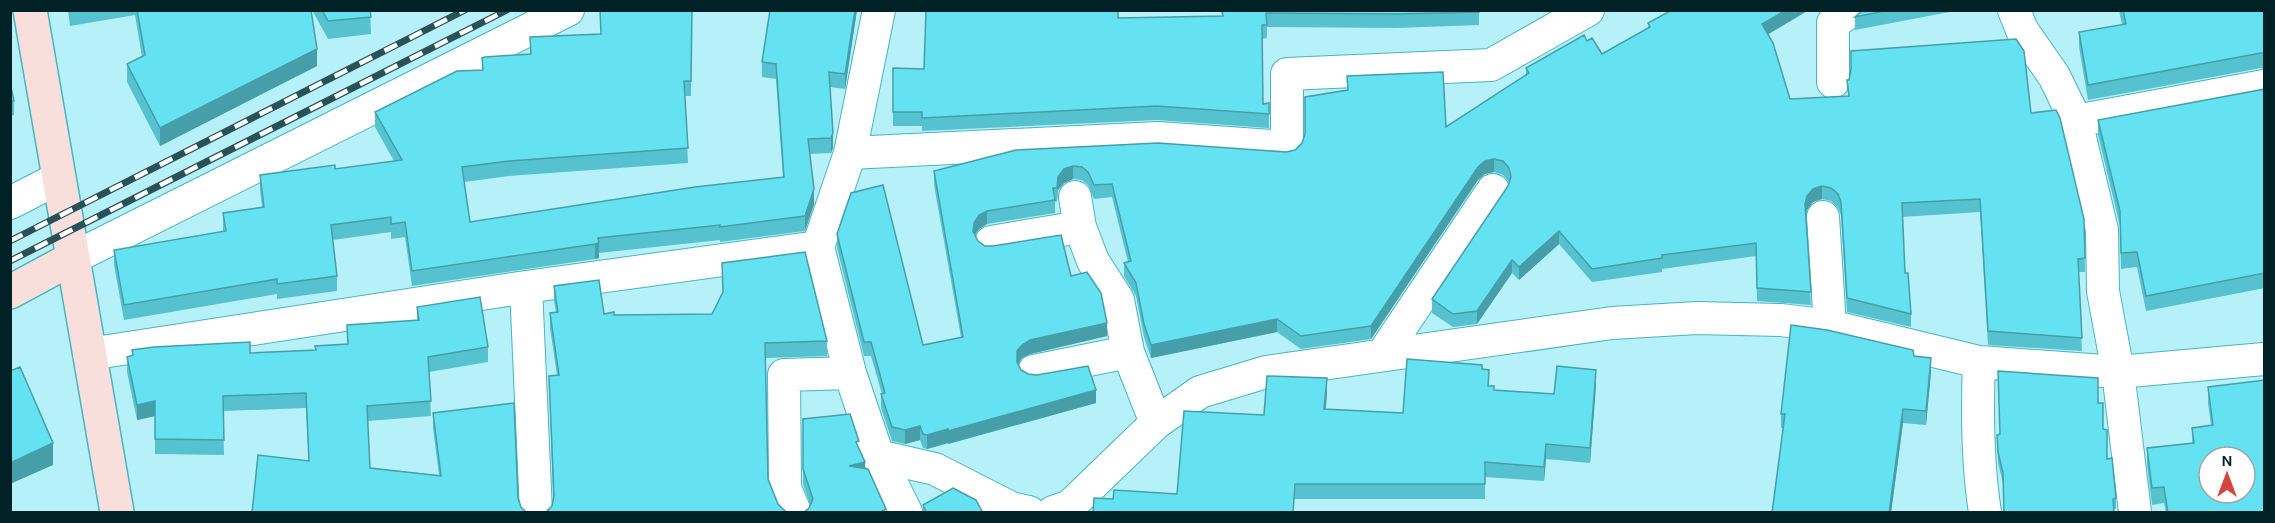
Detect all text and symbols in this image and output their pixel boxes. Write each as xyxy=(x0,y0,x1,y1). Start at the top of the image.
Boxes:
north arrow xyxy=(2197,445,2257,505)
text: N xyxy=(2221,451,2233,470)

